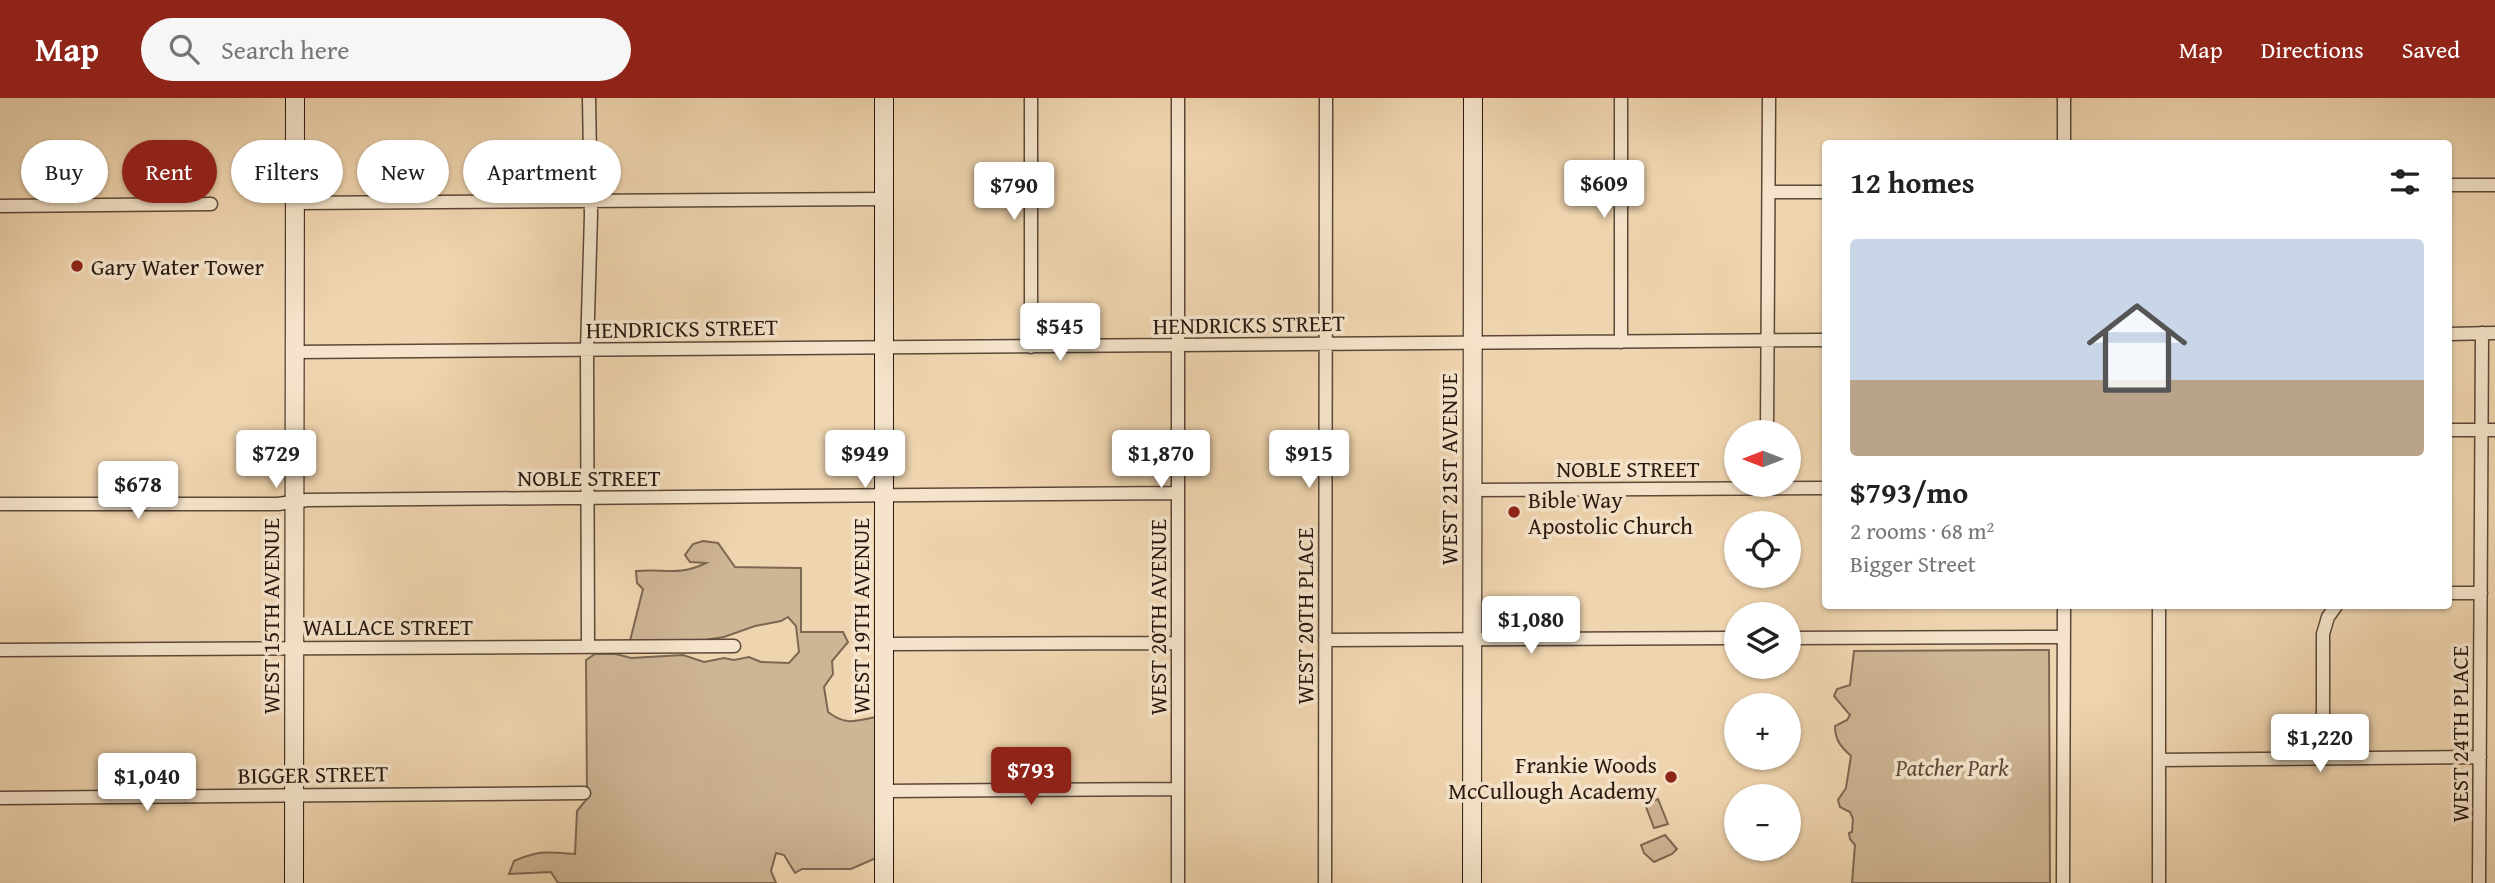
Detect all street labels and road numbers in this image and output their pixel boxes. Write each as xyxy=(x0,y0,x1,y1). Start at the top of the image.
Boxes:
street label: HENDRICKS STREET xyxy=(1153,306,1345,342)
street label: HENDRICKS STREET xyxy=(586,310,778,346)
street label: WEST 21ST AVENUE xyxy=(1432,373,1465,565)
street label: NOBLE STREET xyxy=(1556,452,1700,485)
street label: NOBLE STREET xyxy=(517,461,661,494)
street label: WEST 15TH AVENUE xyxy=(254,518,287,714)
street label: WEST 19TH AVENUE xyxy=(844,518,877,714)
street label: WEST 20TH AVENUE xyxy=(1141,519,1174,715)
street label: WEST 20TH PLACE xyxy=(1288,527,1321,705)
street label: WALLACE STREET xyxy=(303,610,473,643)
street label: WEST 24TH PLACE xyxy=(2443,645,2476,823)
street label: BIGGER STREET xyxy=(237,756,389,792)

